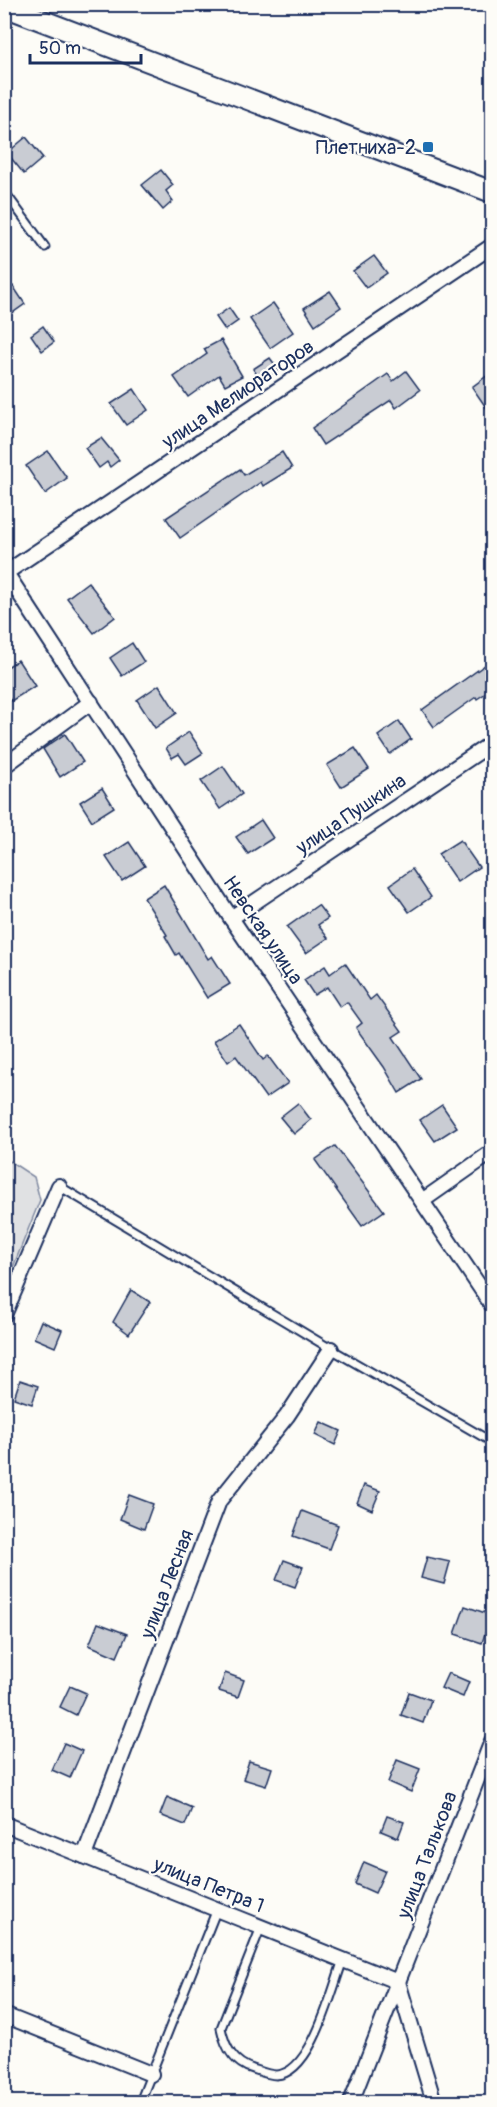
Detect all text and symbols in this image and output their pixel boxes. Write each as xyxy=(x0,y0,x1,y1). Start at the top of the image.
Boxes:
scale bar xyxy=(30,27,141,65)
text: 50 m xyxy=(39,37,81,60)
place label: Плетниха-2 xyxy=(316,135,416,160)
marker: Плетниха-2 xyxy=(421,140,435,154)
street label: улица Мелиораторов xyxy=(156,334,319,455)
street label: улица Пушкина xyxy=(290,768,411,861)
street label: Невская улица xyxy=(217,871,309,989)
street label: улица Лесная xyxy=(134,1526,199,1643)
street label: улица Талькова xyxy=(391,1788,463,1923)
street label: улица Петра 1 xyxy=(149,1851,268,1918)

